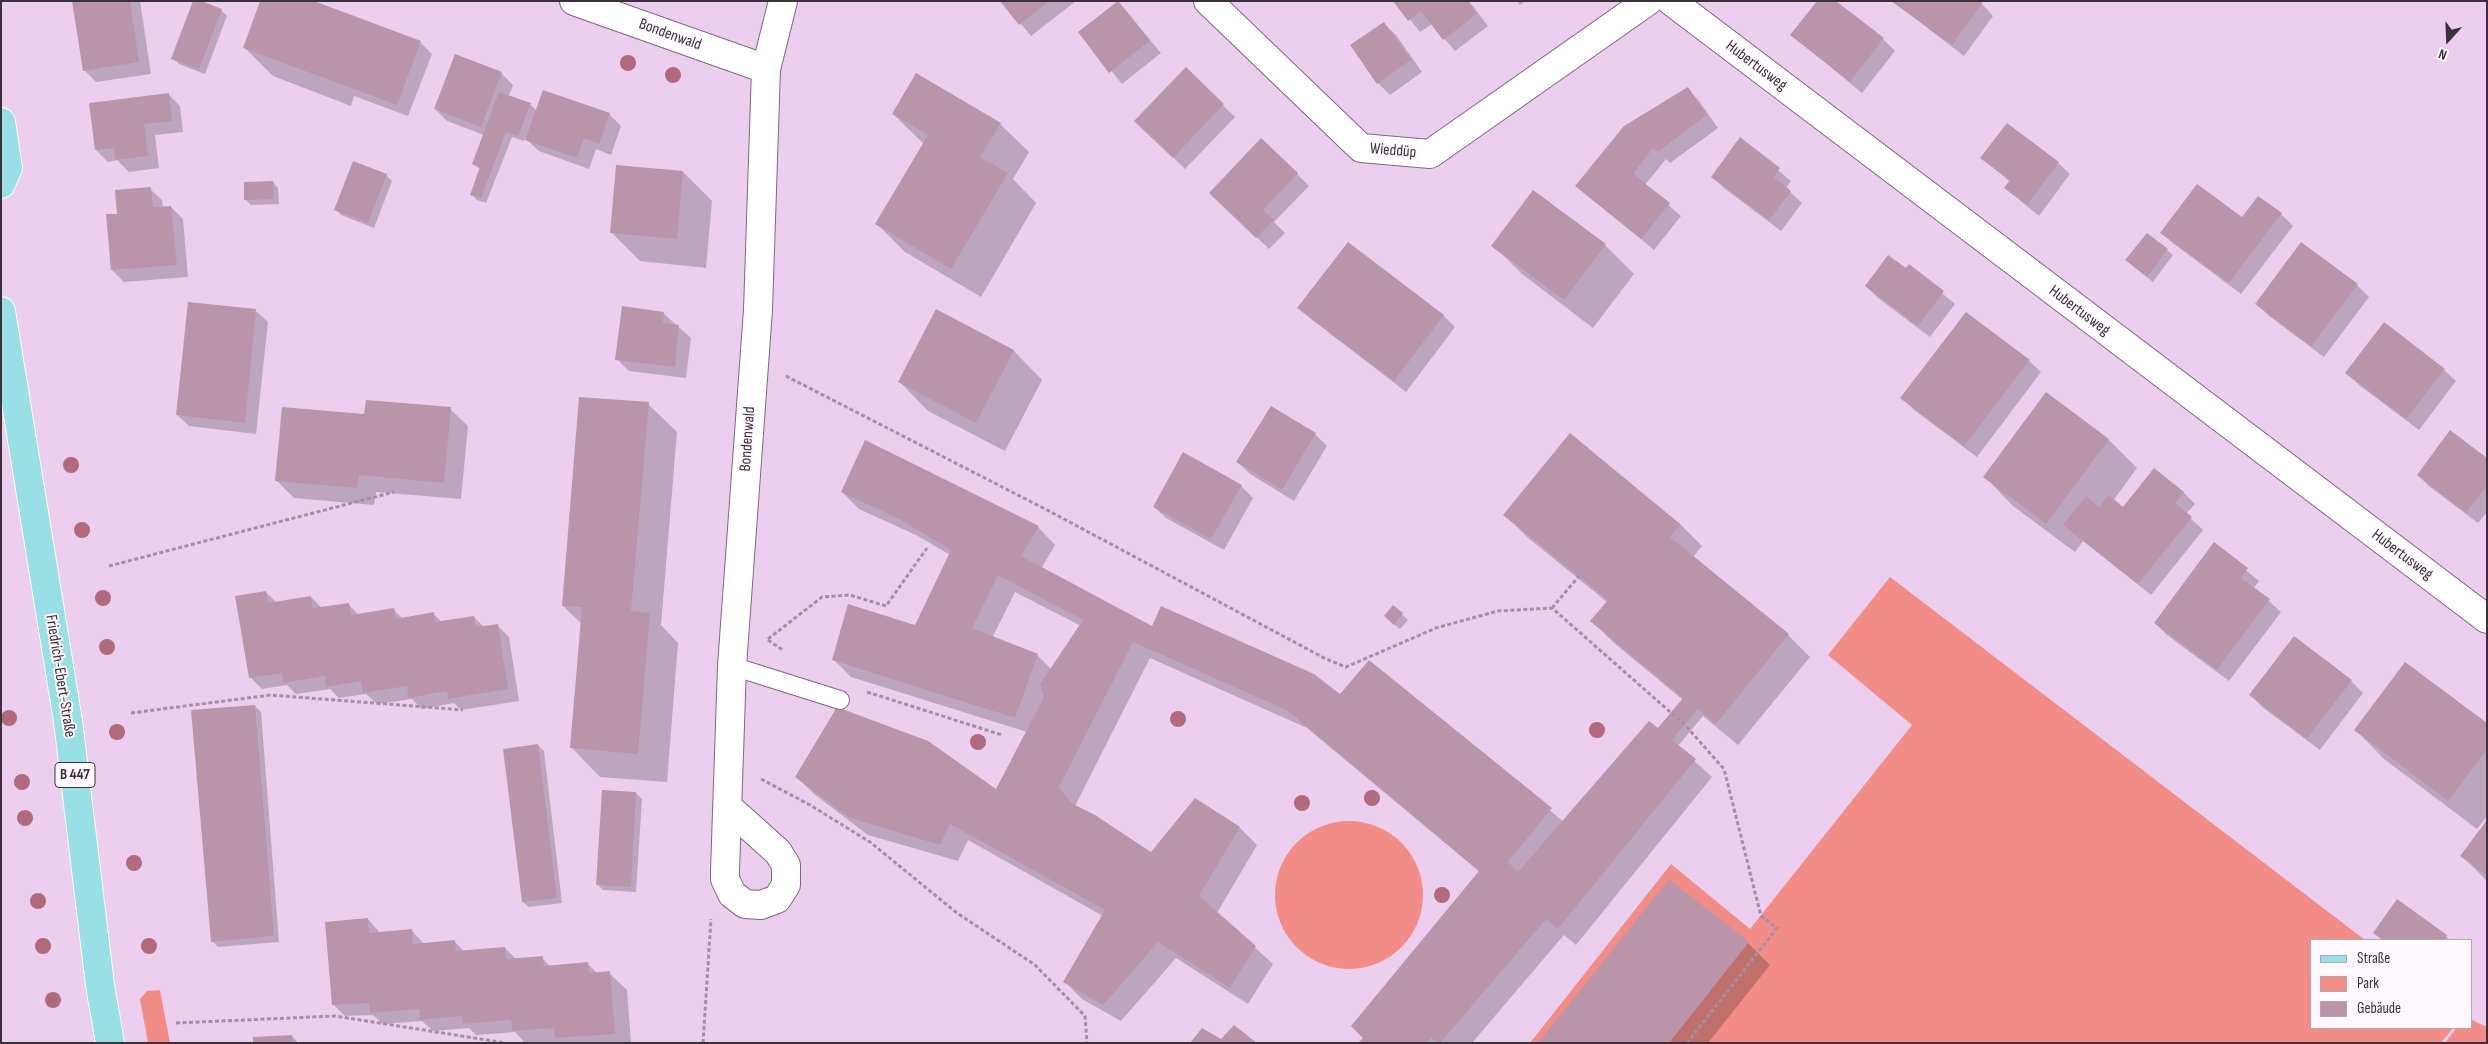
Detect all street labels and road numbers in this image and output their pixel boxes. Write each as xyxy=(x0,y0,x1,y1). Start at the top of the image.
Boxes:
street label: Bondenwald xyxy=(636,15,704,55)
street label: Hubertusweg xyxy=(1722,37,1790,95)
street label: Wieddüp xyxy=(1369,139,1417,163)
street label: Hubertusweg xyxy=(2045,282,2113,340)
street label: Bondenwald xyxy=(736,406,760,472)
street label: Hubertusweg xyxy=(2368,526,2436,584)
street label: Friedrich-Ebert-Straße xyxy=(41,613,79,739)
road number: B 447 xyxy=(55,762,95,788)

